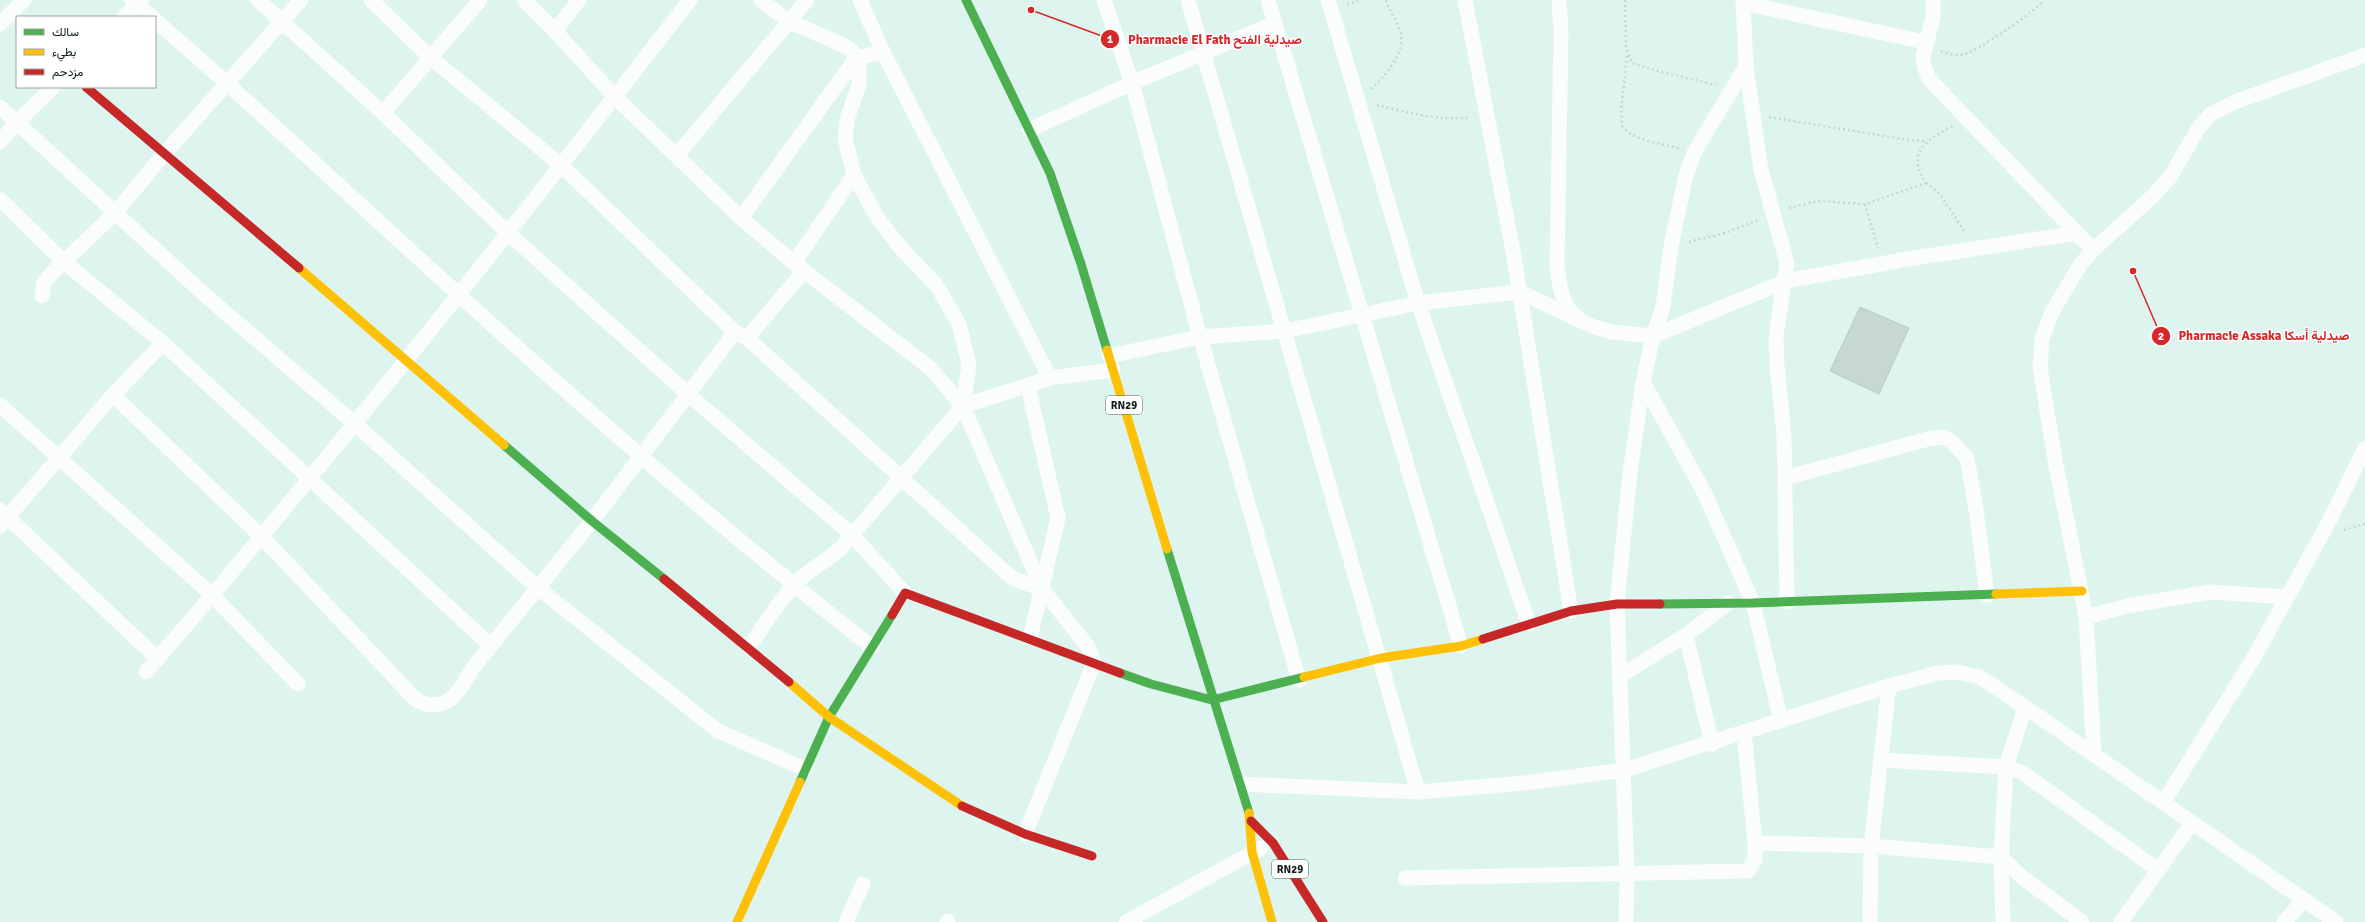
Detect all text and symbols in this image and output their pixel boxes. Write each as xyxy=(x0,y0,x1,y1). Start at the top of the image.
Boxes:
legend xyxy=(16,16,156,88)
text: سالك xyxy=(52,25,79,40)
callout: Pharmacie El Fath صيدلية الفتح xyxy=(1100,27,1310,52)
text: 1 xyxy=(1107,32,1114,47)
text: Pharmacie El Fath صيدلية الفتح xyxy=(1128,32,1302,49)
text: بطيء xyxy=(52,45,76,62)
text: مزدحم xyxy=(52,65,83,80)
callout: Pharmacie Assaka صيدلية أسكا xyxy=(2151,323,2358,348)
text: Pharmacie Assaka صيدلية أسكا xyxy=(2178,328,2350,344)
text: 2 xyxy=(2158,329,2164,344)
road number: RN29 xyxy=(1106,396,1142,414)
road number: RN29 xyxy=(1272,860,1308,878)

